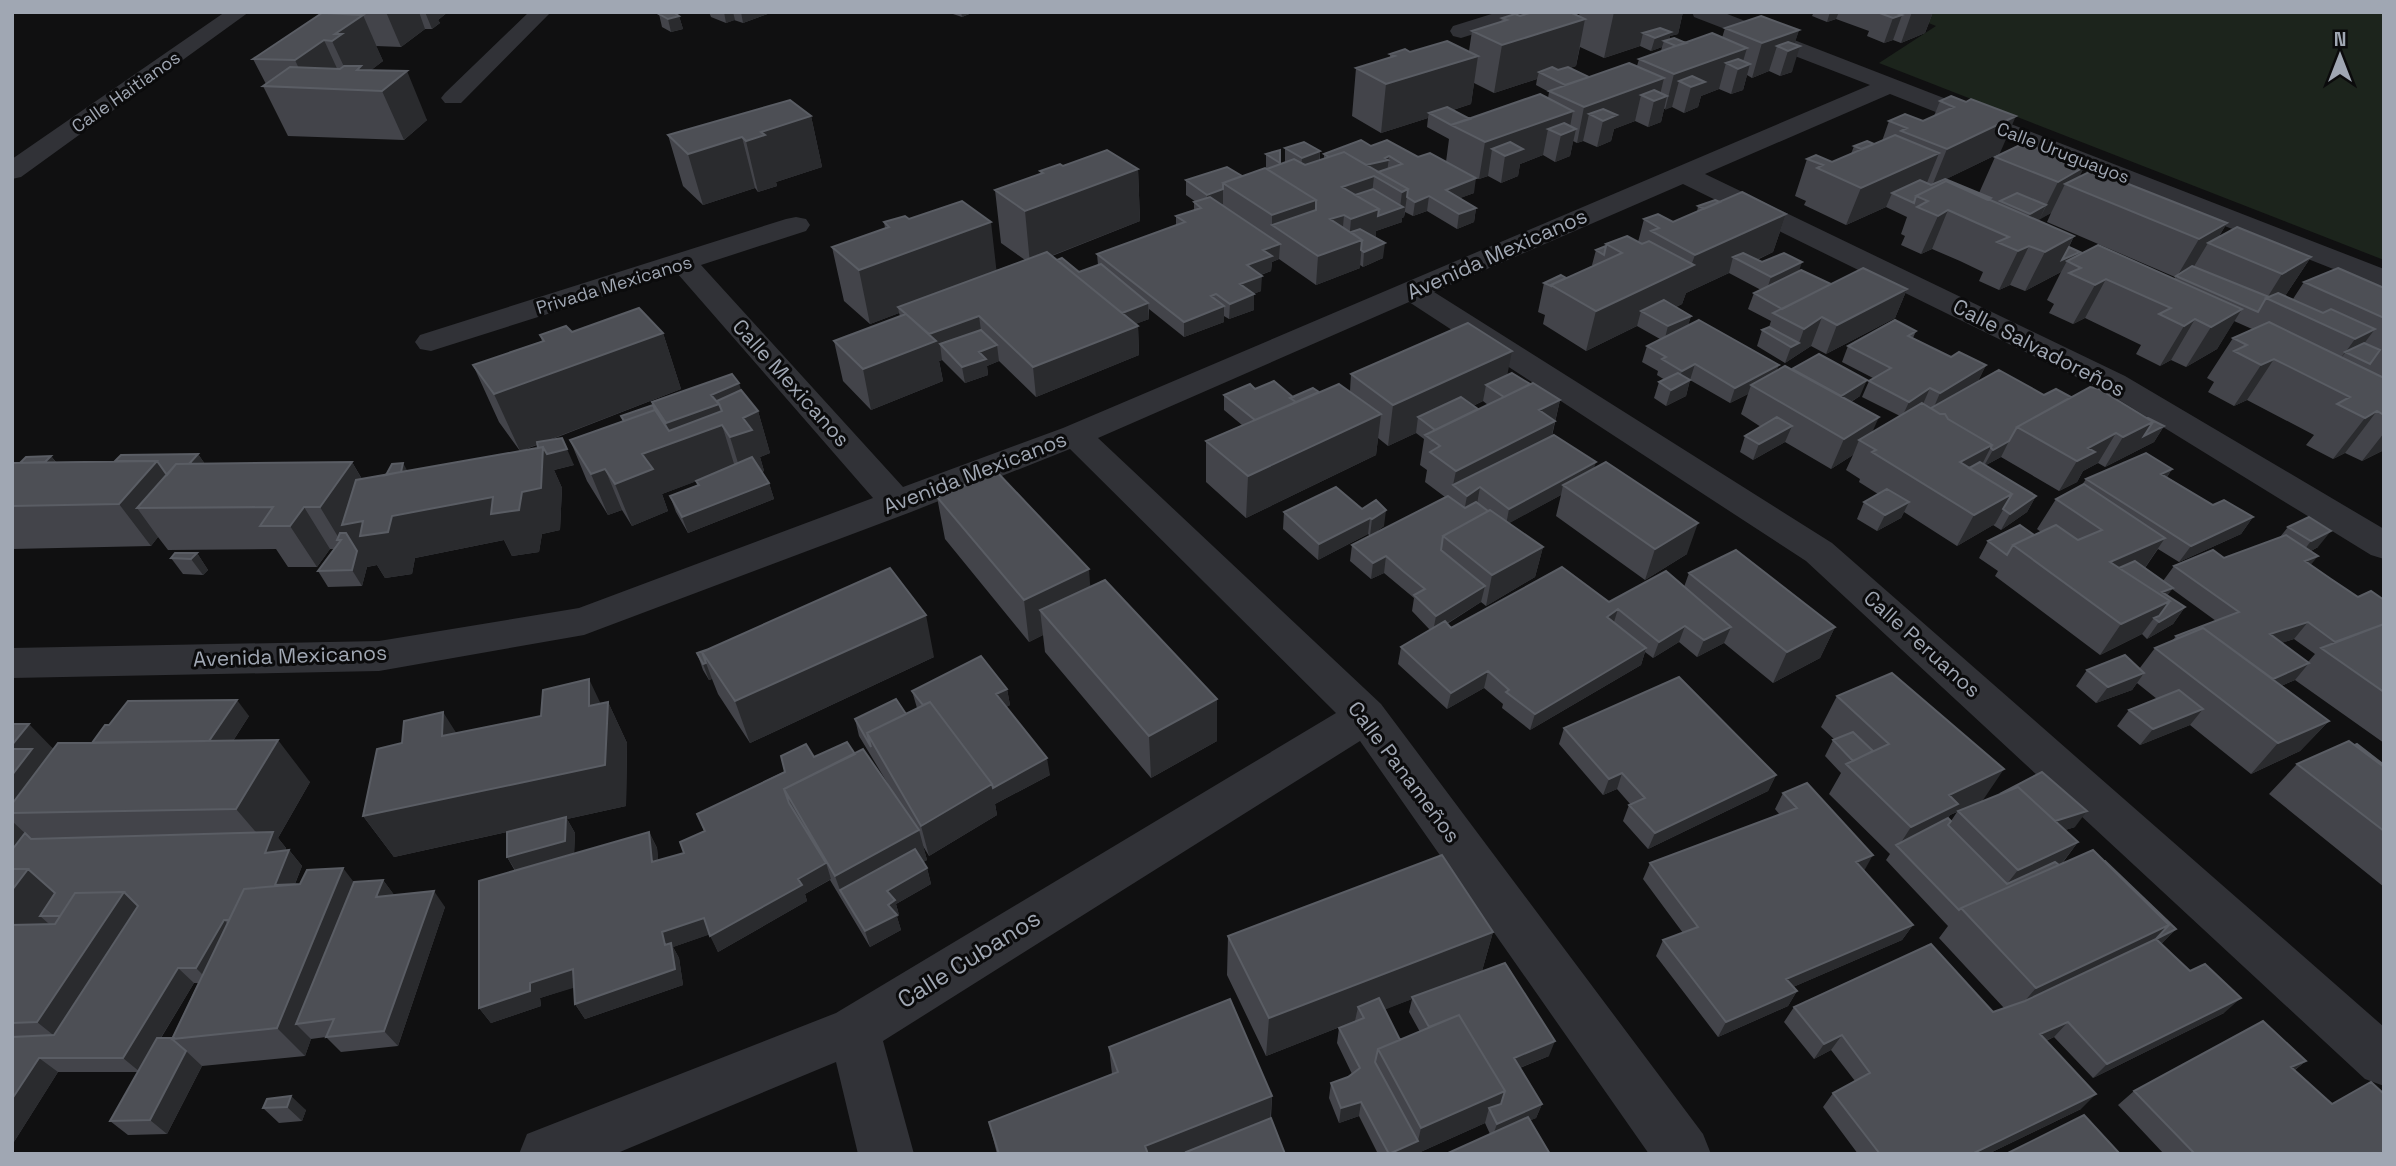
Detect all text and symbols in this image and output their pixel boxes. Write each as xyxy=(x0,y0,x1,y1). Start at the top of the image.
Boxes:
north arrow xyxy=(2305,21,2375,91)
text: N xyxy=(2334,27,2346,52)
street label: Calle Haitianos xyxy=(67,46,184,138)
street label: Calle Uruguayos xyxy=(1994,117,2133,188)
street label: Avenida Mexicanos xyxy=(1403,202,1591,305)
street label: Privada Mexicanos xyxy=(533,250,694,319)
street label: Calle Salvadoreños xyxy=(1948,292,2130,403)
street label: Calle Mexicanos xyxy=(727,313,856,452)
street label: Avenida Mexicanos xyxy=(879,425,1070,520)
street label: Calle Peruanos xyxy=(1858,584,1986,703)
street label: Avenida Mexicanos xyxy=(192,639,388,672)
street label: Calle Panameños xyxy=(1342,695,1466,848)
street label: Calle Cubanos xyxy=(891,902,1046,1015)

